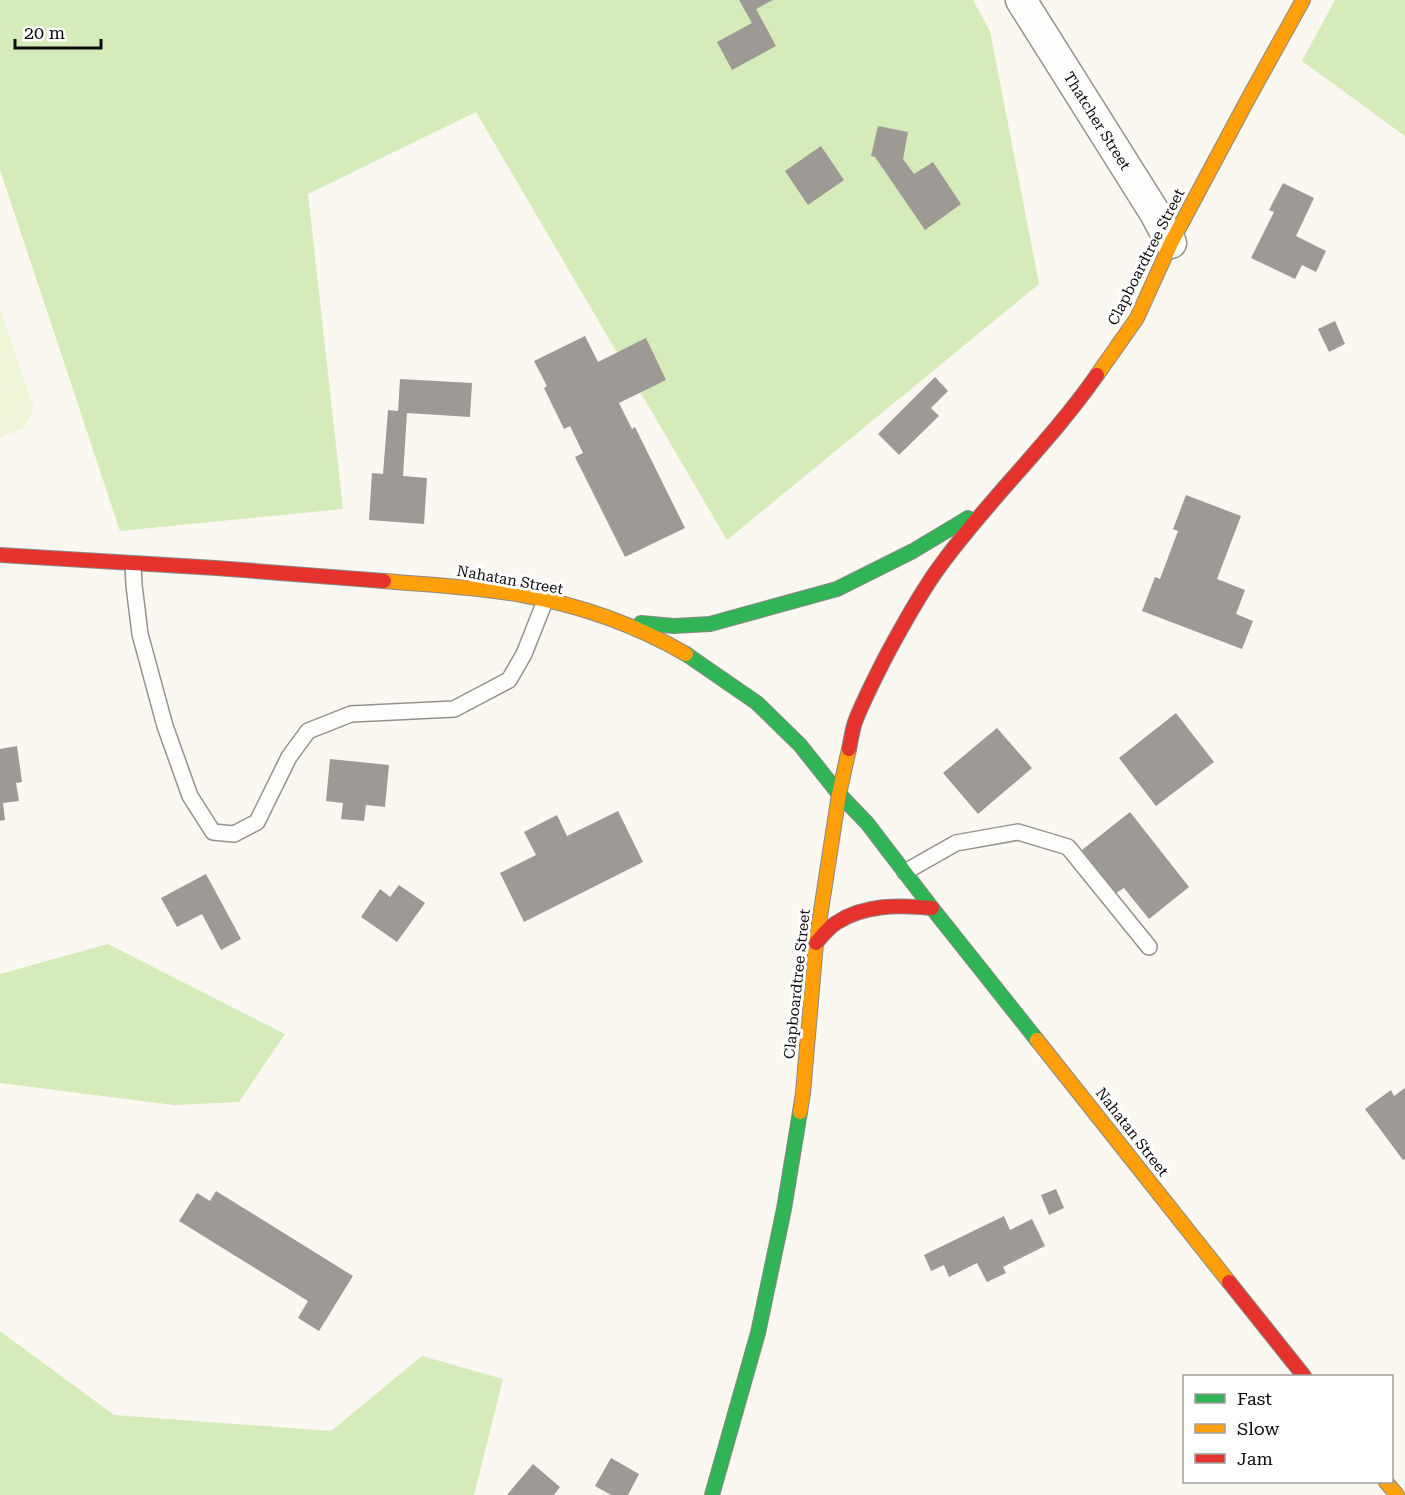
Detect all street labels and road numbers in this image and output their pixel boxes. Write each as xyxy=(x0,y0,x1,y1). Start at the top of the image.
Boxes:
street label: Thatcher Street xyxy=(1060,69,1135,174)
street label: Clapboardtree Street xyxy=(1104,185,1188,328)
street label: Nahatan Street xyxy=(455,562,565,598)
street label: Clapboardtree Street xyxy=(780,908,814,1060)
street label: Nahatan Street xyxy=(1092,1084,1172,1180)

